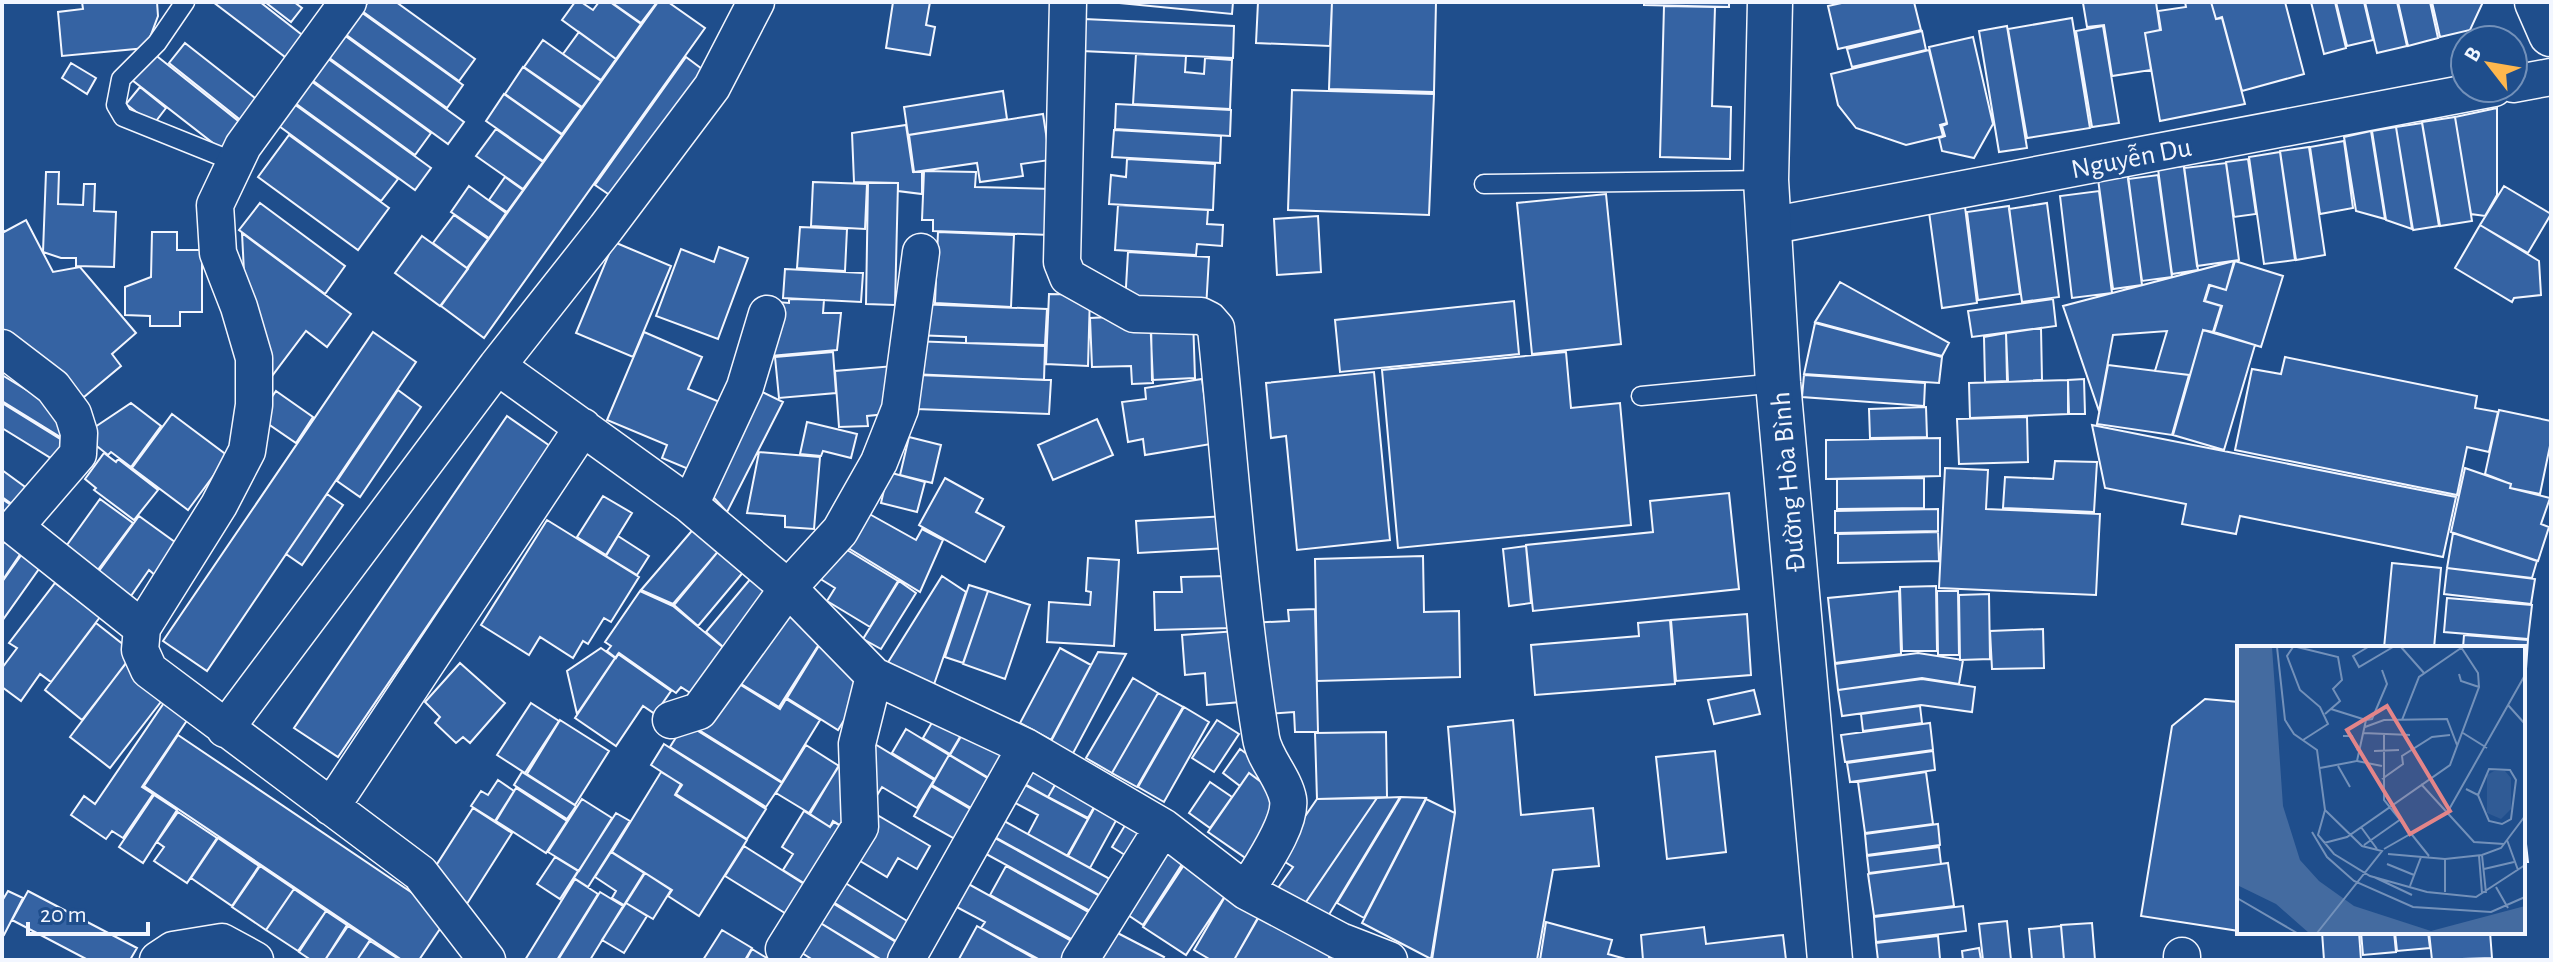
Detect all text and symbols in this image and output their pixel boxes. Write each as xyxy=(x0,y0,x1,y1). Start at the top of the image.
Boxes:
north arrow xyxy=(2449,24,2529,104)
text: B xyxy=(2460,43,2486,65)
street label: Nguyễn Du xyxy=(2069,133,2194,184)
street label: Đường Hòa Bình xyxy=(1767,391,1811,573)
inset map xyxy=(2237,646,2525,934)
scale bar xyxy=(28,886,148,936)
text: 20 m xyxy=(40,903,87,927)

